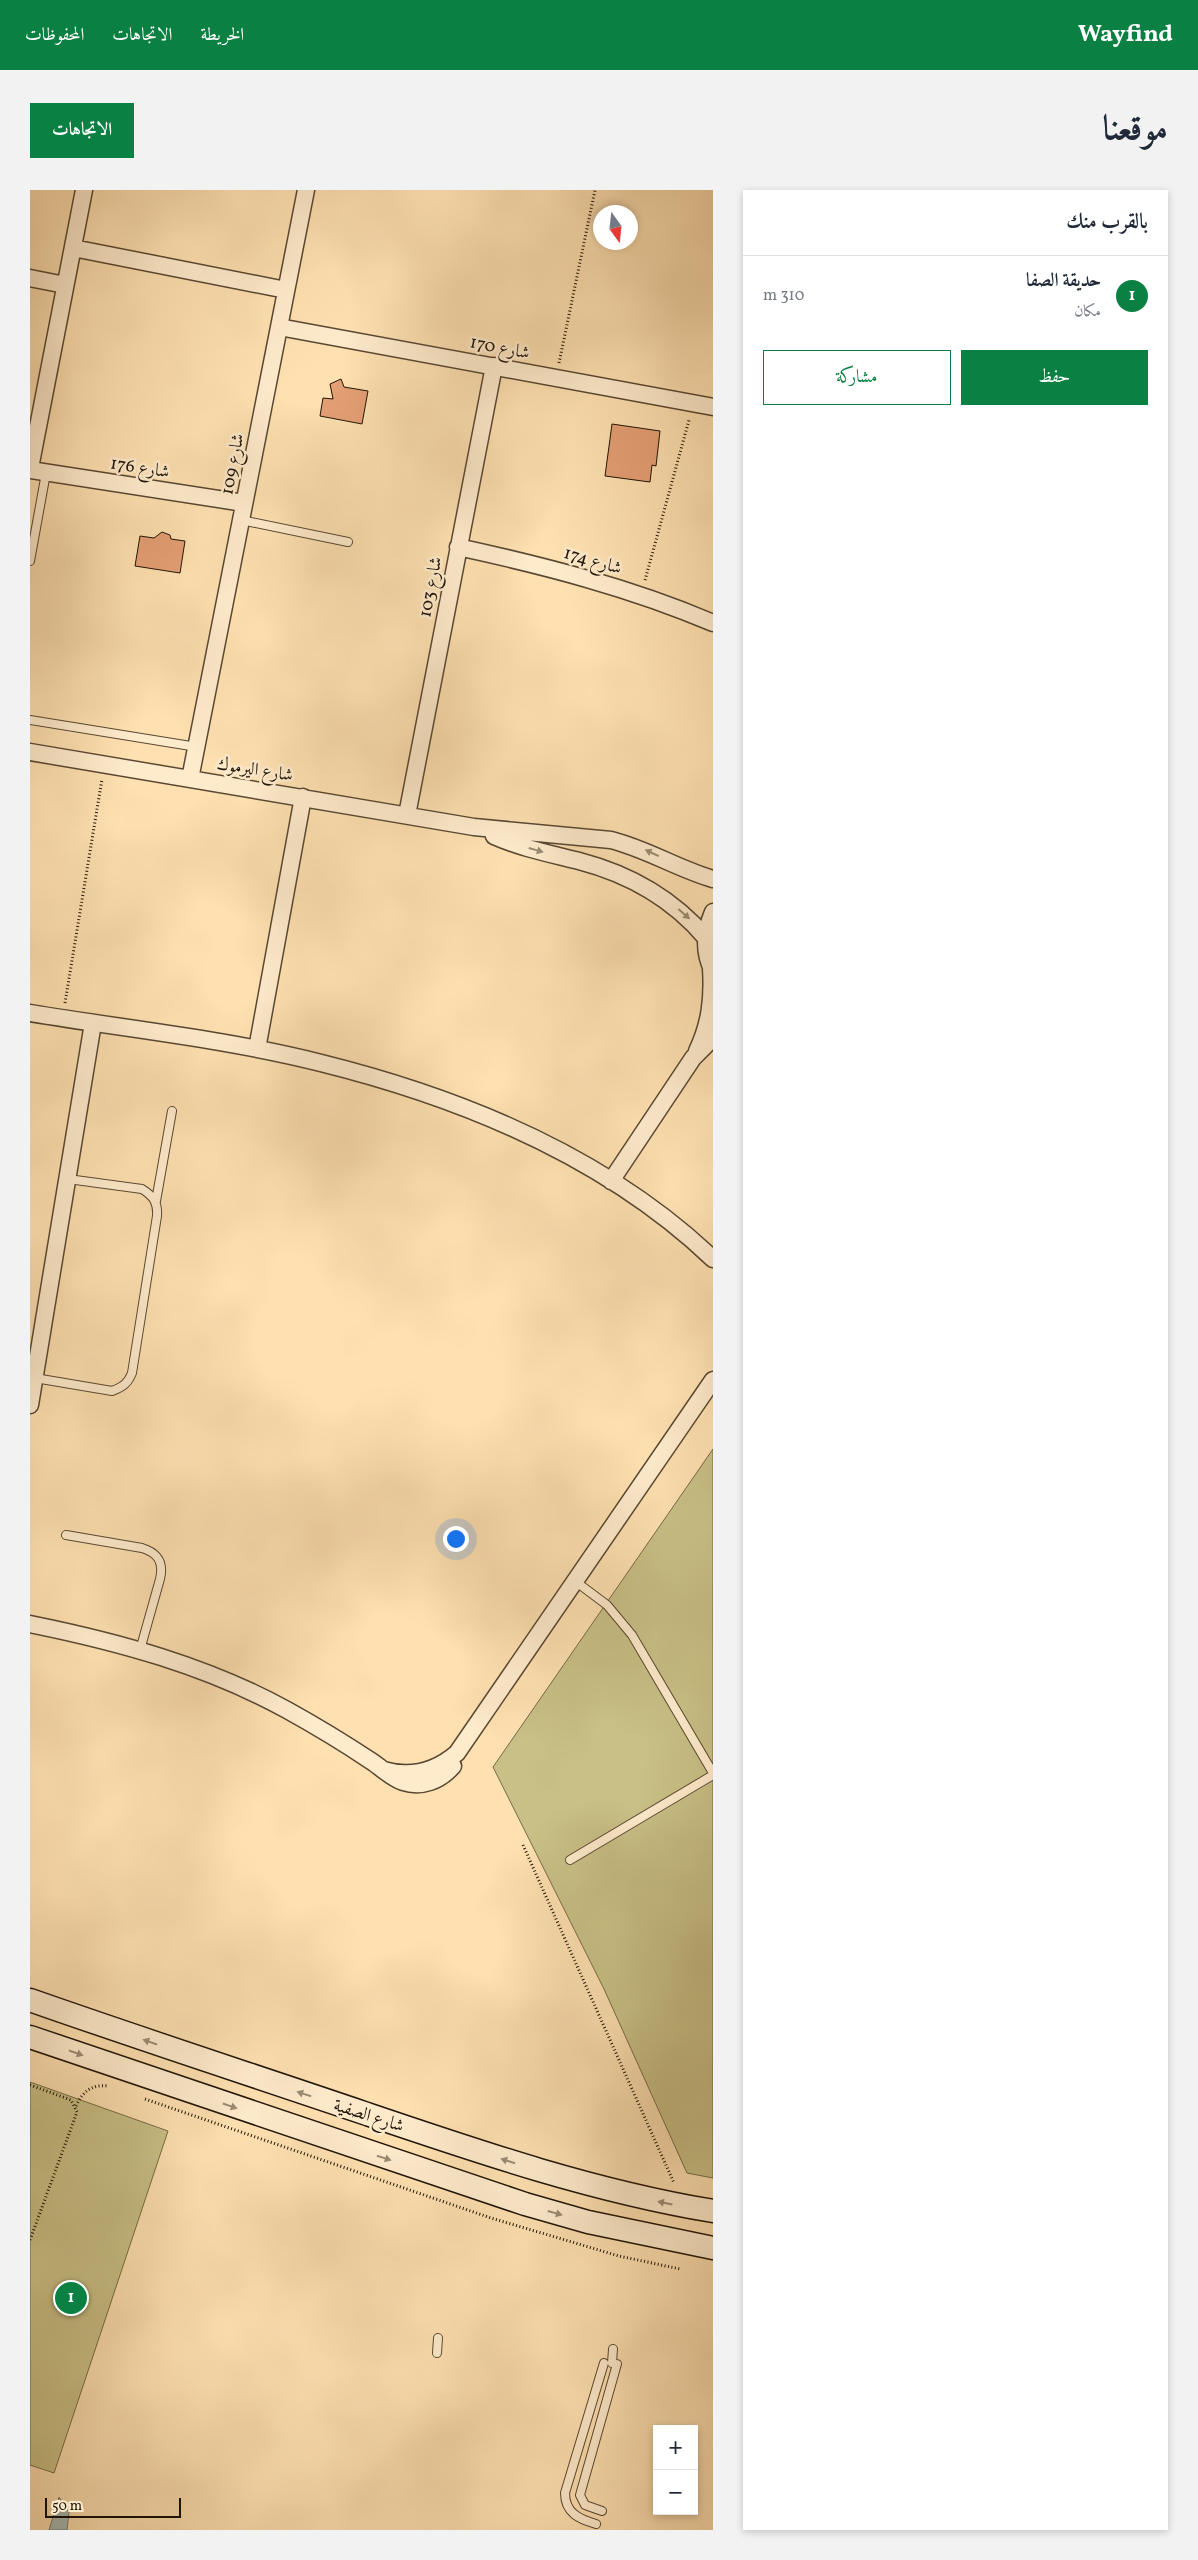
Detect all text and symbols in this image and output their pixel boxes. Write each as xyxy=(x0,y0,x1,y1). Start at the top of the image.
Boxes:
text: Wayfind xyxy=(1078,18,1173,52)
text: المحفوظات xyxy=(25,23,84,48)
text: الاتجاهات xyxy=(112,23,172,48)
text: الخريطة xyxy=(200,23,244,48)
button: الاتجاهات xyxy=(30,103,134,158)
text: موقعنا xyxy=(1103,106,1168,154)
north arrow xyxy=(593,205,638,250)
text: بالقرب منك xyxy=(1066,208,1148,237)
text: حديقة الصفا xyxy=(1026,268,1101,294)
text: 310 m xyxy=(763,285,804,307)
text: 1 xyxy=(1129,285,1135,307)
text: مكان xyxy=(1074,301,1101,323)
street label: شارع 170 xyxy=(467,330,532,368)
button: مشاركة xyxy=(763,350,951,405)
button: حفظ xyxy=(961,350,1148,405)
street label: شارع 109 xyxy=(215,431,253,497)
street label: شارع 176 xyxy=(108,451,171,486)
street label: شارع 174 xyxy=(560,541,625,583)
street label: شارع 103 xyxy=(413,555,451,620)
street label: شارع اليرموك xyxy=(215,752,295,790)
one-way arrow xyxy=(528,846,544,854)
one-way arrow xyxy=(645,849,659,857)
one-way arrow xyxy=(677,908,690,919)
your location xyxy=(443,1526,469,1552)
one-way arrow xyxy=(142,2038,157,2046)
one-way arrow xyxy=(69,2049,84,2057)
one-way arrow xyxy=(296,2089,311,2097)
street label: شارع الصفية xyxy=(330,2093,407,2141)
one-way arrow xyxy=(222,2103,237,2110)
one-way arrow xyxy=(377,2154,392,2162)
one-way arrow xyxy=(500,2157,515,2165)
one-way arrow xyxy=(657,2198,673,2206)
one-way arrow xyxy=(548,2209,563,2217)
pin: 1 xyxy=(55,2279,87,2317)
map controls xyxy=(653,2425,698,2515)
button: + xyxy=(653,2425,698,2470)
button: − xyxy=(653,2470,698,2515)
scale bar xyxy=(45,2495,181,2518)
text: 50 m xyxy=(52,2497,82,2516)

